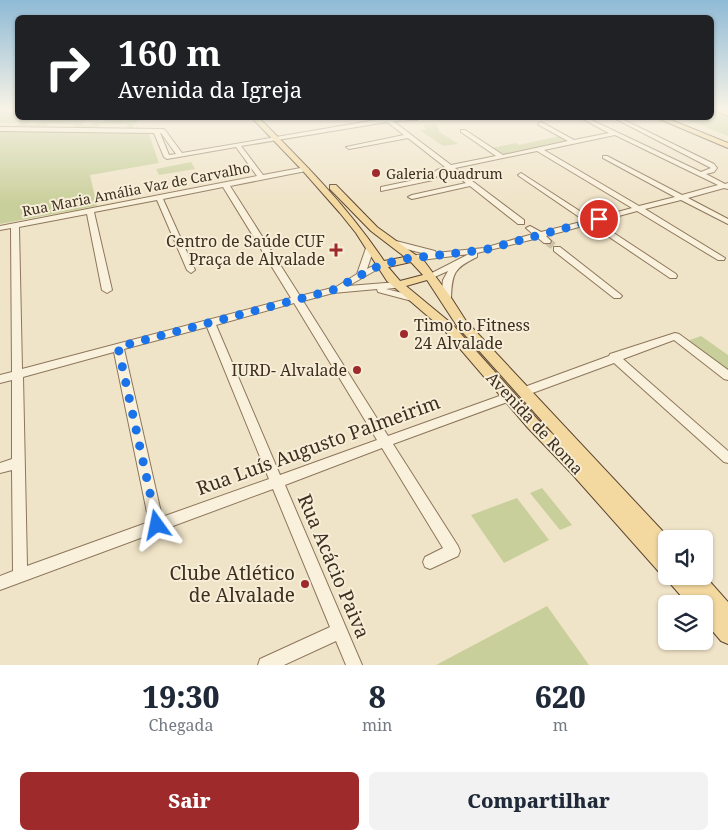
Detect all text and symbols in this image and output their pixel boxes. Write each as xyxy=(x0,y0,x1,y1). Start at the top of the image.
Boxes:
text: 160 m xyxy=(118,29,221,76)
icon: right xyxy=(35,35,100,100)
text: Avenida da Igreja xyxy=(118,74,302,104)
street label: Rua Maria Amália Vaz de Carvalho xyxy=(20,158,252,220)
place label: Galeria Quadrum xyxy=(386,164,503,183)
marker: Galeria Quadrum xyxy=(370,167,382,179)
pin xyxy=(578,198,620,240)
icon: arrive xyxy=(585,205,613,233)
place label: Centro de Saúde CUF Praça de Alvalade xyxy=(166,230,325,270)
marker: Centro de Saúde CUF Praça de Alvalade xyxy=(329,243,343,257)
place label: Timo to Fitness 24 Alvalade xyxy=(414,314,530,354)
marker: Timo to Fitness 24 Alvalade xyxy=(398,328,410,340)
place label: IURD- Alvalade xyxy=(232,359,347,381)
marker: IURD- Alvalade xyxy=(351,364,363,376)
street label: Avenida de Roma xyxy=(482,367,588,479)
street label: Rua Luís Augusto Palmeirim xyxy=(193,389,443,501)
street label: Rua Acácio Paiva xyxy=(292,490,376,642)
position arrow xyxy=(130,498,182,550)
map controls xyxy=(658,530,713,650)
button: sound xyxy=(658,530,713,585)
place label: Clube Atlético de Alvalade xyxy=(169,560,295,608)
marker: Clube Atlético de Alvalade xyxy=(299,578,311,590)
button: layers xyxy=(658,595,713,650)
text: 19:30 xyxy=(142,676,220,717)
text: 8 xyxy=(369,676,386,717)
text: 620 xyxy=(535,676,586,717)
text: Chegada xyxy=(148,714,213,736)
text: min xyxy=(362,714,392,736)
text: m xyxy=(553,714,568,736)
button: Sair xyxy=(20,772,359,830)
button: Compartilhar xyxy=(369,772,708,830)

